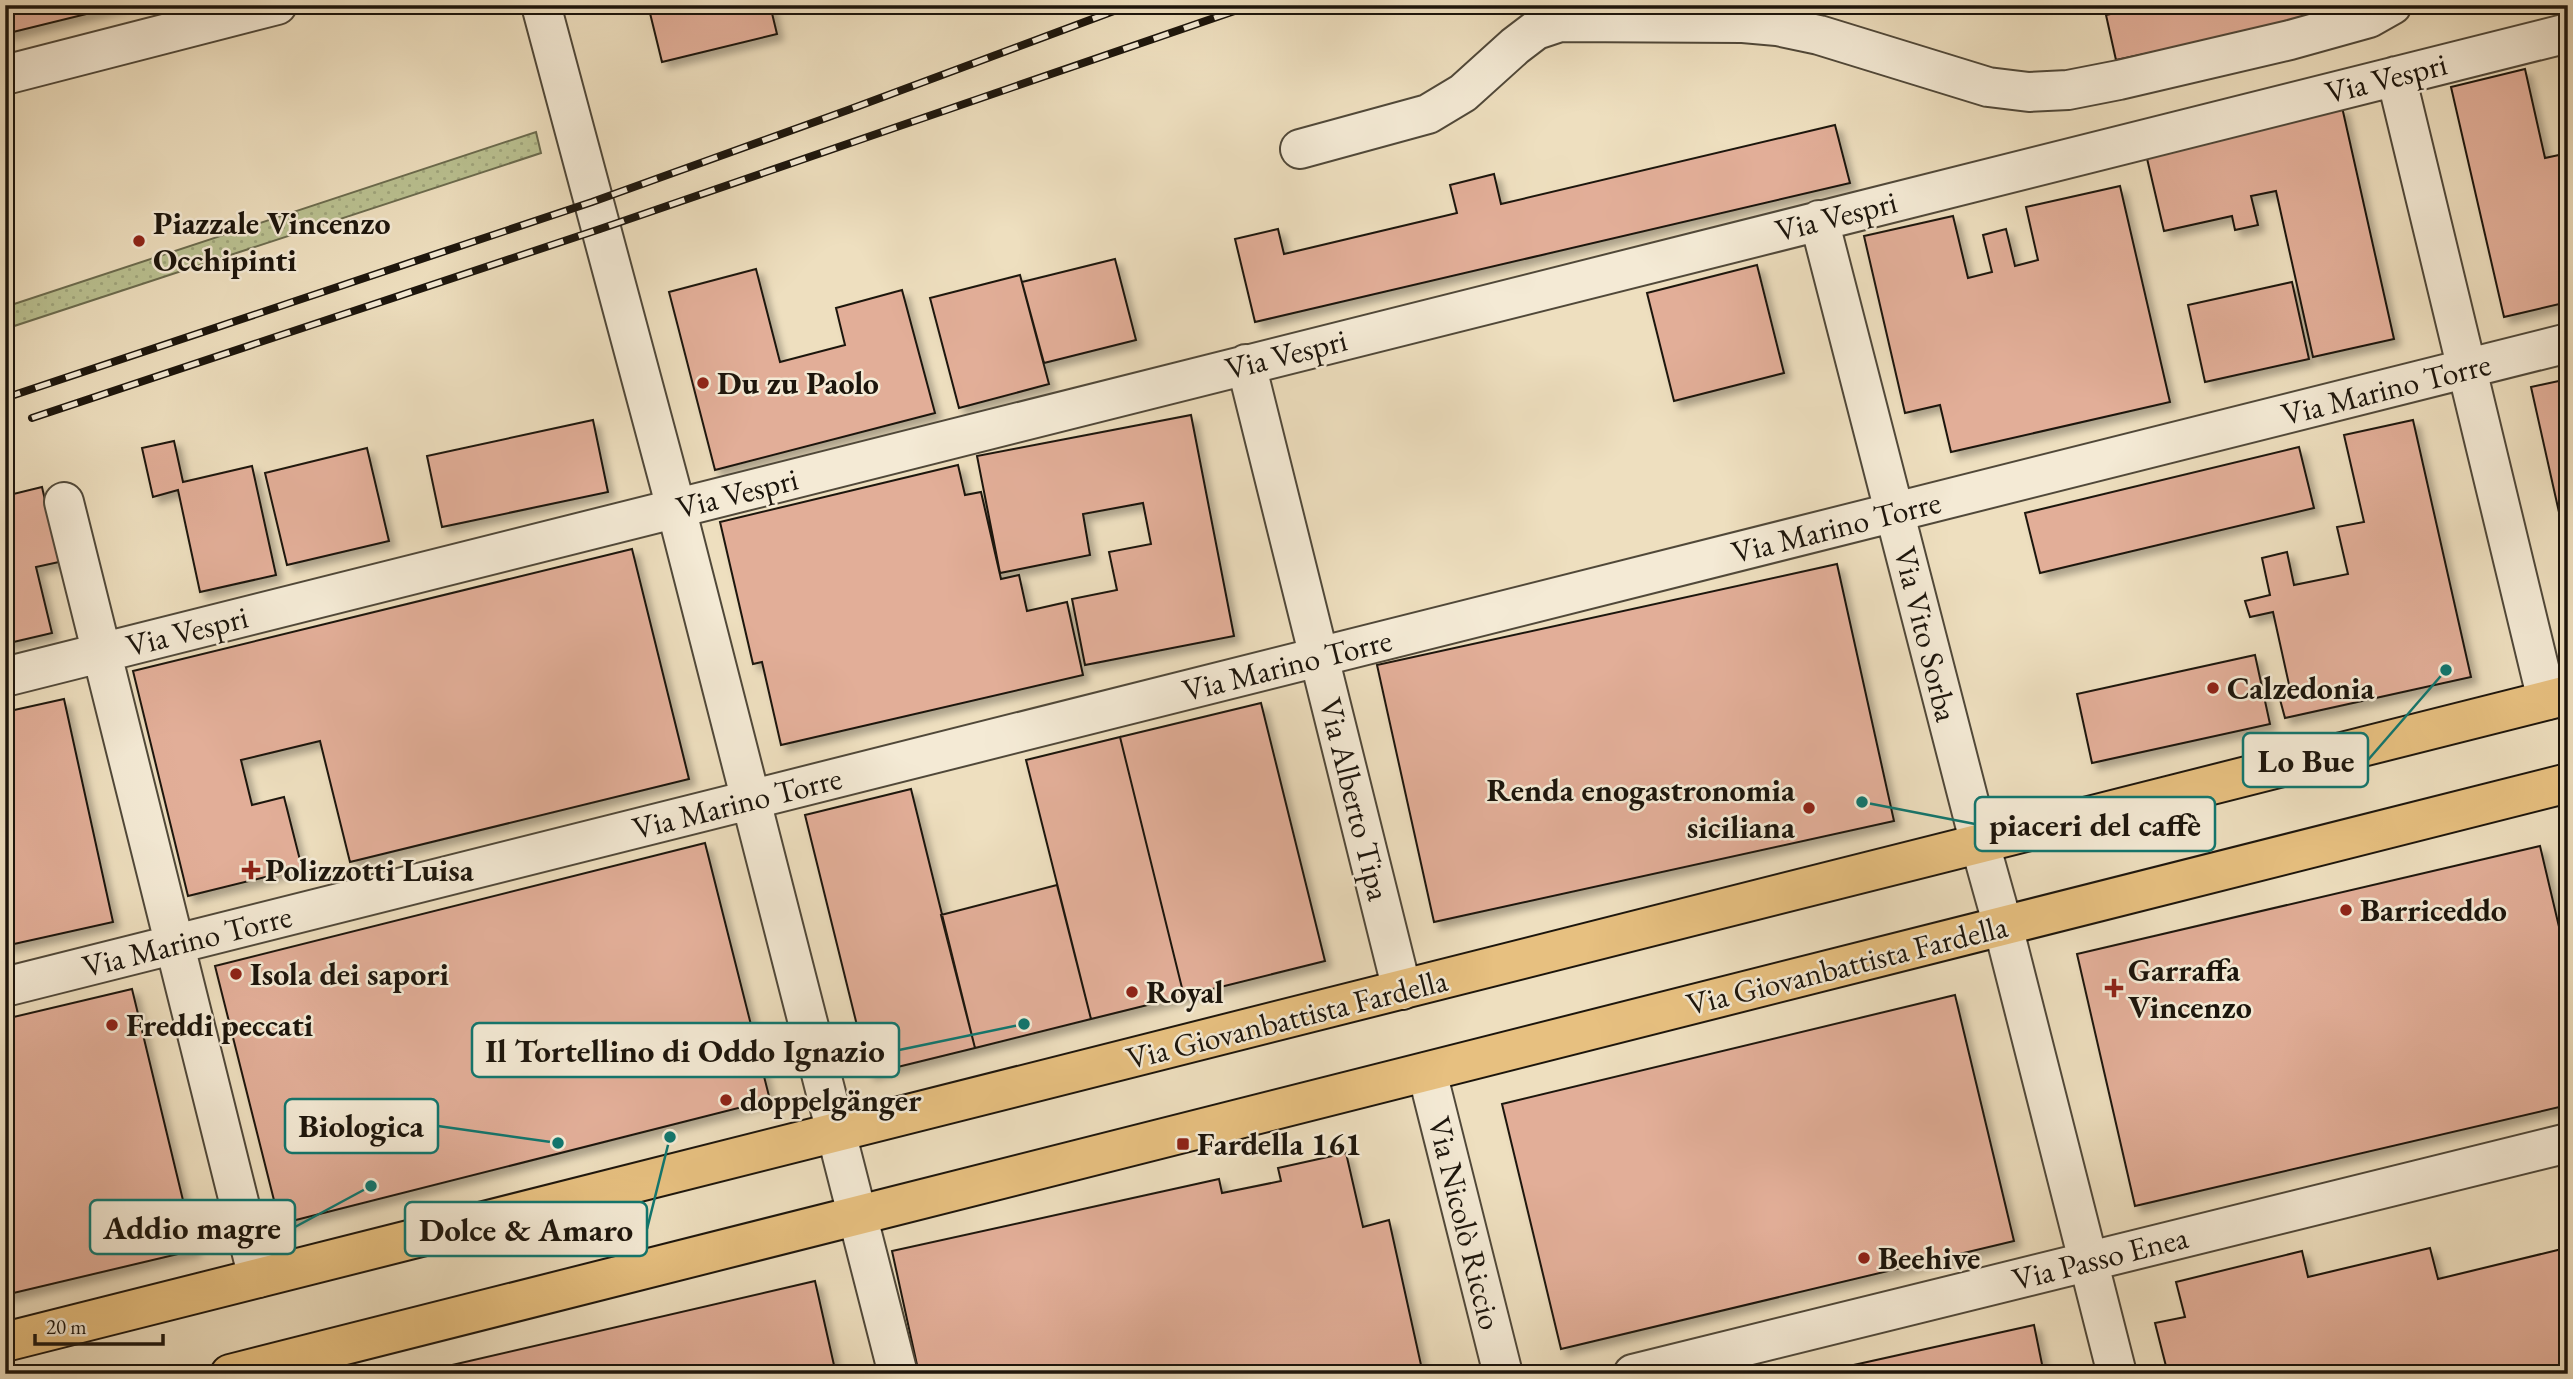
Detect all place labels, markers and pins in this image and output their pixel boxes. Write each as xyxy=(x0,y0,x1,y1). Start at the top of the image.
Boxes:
place label: Piazzale Vincenzo Occhipinti xyxy=(153,202,391,281)
marker: Piazzale Vincenzo Occhipinti xyxy=(131,233,147,249)
place label: Du zu Paolo xyxy=(717,362,879,404)
marker: Du zu Paolo xyxy=(695,375,711,391)
place label: Calzedonia xyxy=(2227,667,2376,709)
marker: Calzedonia xyxy=(2205,680,2221,696)
callout: Lo Bue xyxy=(2243,733,2368,787)
place label: Renda enogastronomia siciliana xyxy=(1486,769,1796,848)
callout: piaceri del caffè xyxy=(1975,797,2215,851)
marker: Renda enogastronomia siciliana xyxy=(1801,800,1817,816)
place label: Polizzotti Luisa xyxy=(265,849,475,891)
marker: Polizzotti Luisa xyxy=(243,862,259,878)
place label: Barriceddo xyxy=(2360,889,2507,931)
marker: Barriceddo xyxy=(2338,902,2354,918)
place label: Garraffa Vincenzo xyxy=(2128,949,2252,1028)
place label: Isola dei sapori xyxy=(250,953,450,995)
marker: Isola dei sapori xyxy=(228,966,244,982)
place label: Royal xyxy=(1146,971,1224,1013)
marker: Garraffa Vincenzo xyxy=(2106,980,2122,996)
marker: Royal xyxy=(1124,984,1140,1000)
place label: Freddi peccati xyxy=(126,1004,314,1046)
marker: Freddi peccati xyxy=(104,1017,120,1033)
callout: Il Tortellino di Oddo Ignazio xyxy=(472,1023,899,1077)
place label: doppelgänger xyxy=(740,1079,922,1121)
marker: doppelgänger xyxy=(718,1092,734,1108)
callout: Biologica xyxy=(285,1099,438,1153)
place label: Fardella 161 xyxy=(1197,1123,1362,1165)
marker: Fardella 161 xyxy=(1175,1136,1191,1152)
callout: Addio magre xyxy=(90,1200,295,1254)
callout: Dolce & Amaro xyxy=(405,1202,647,1256)
place label: Beehive xyxy=(1878,1237,1980,1279)
marker: Beehive xyxy=(1856,1250,1872,1266)

